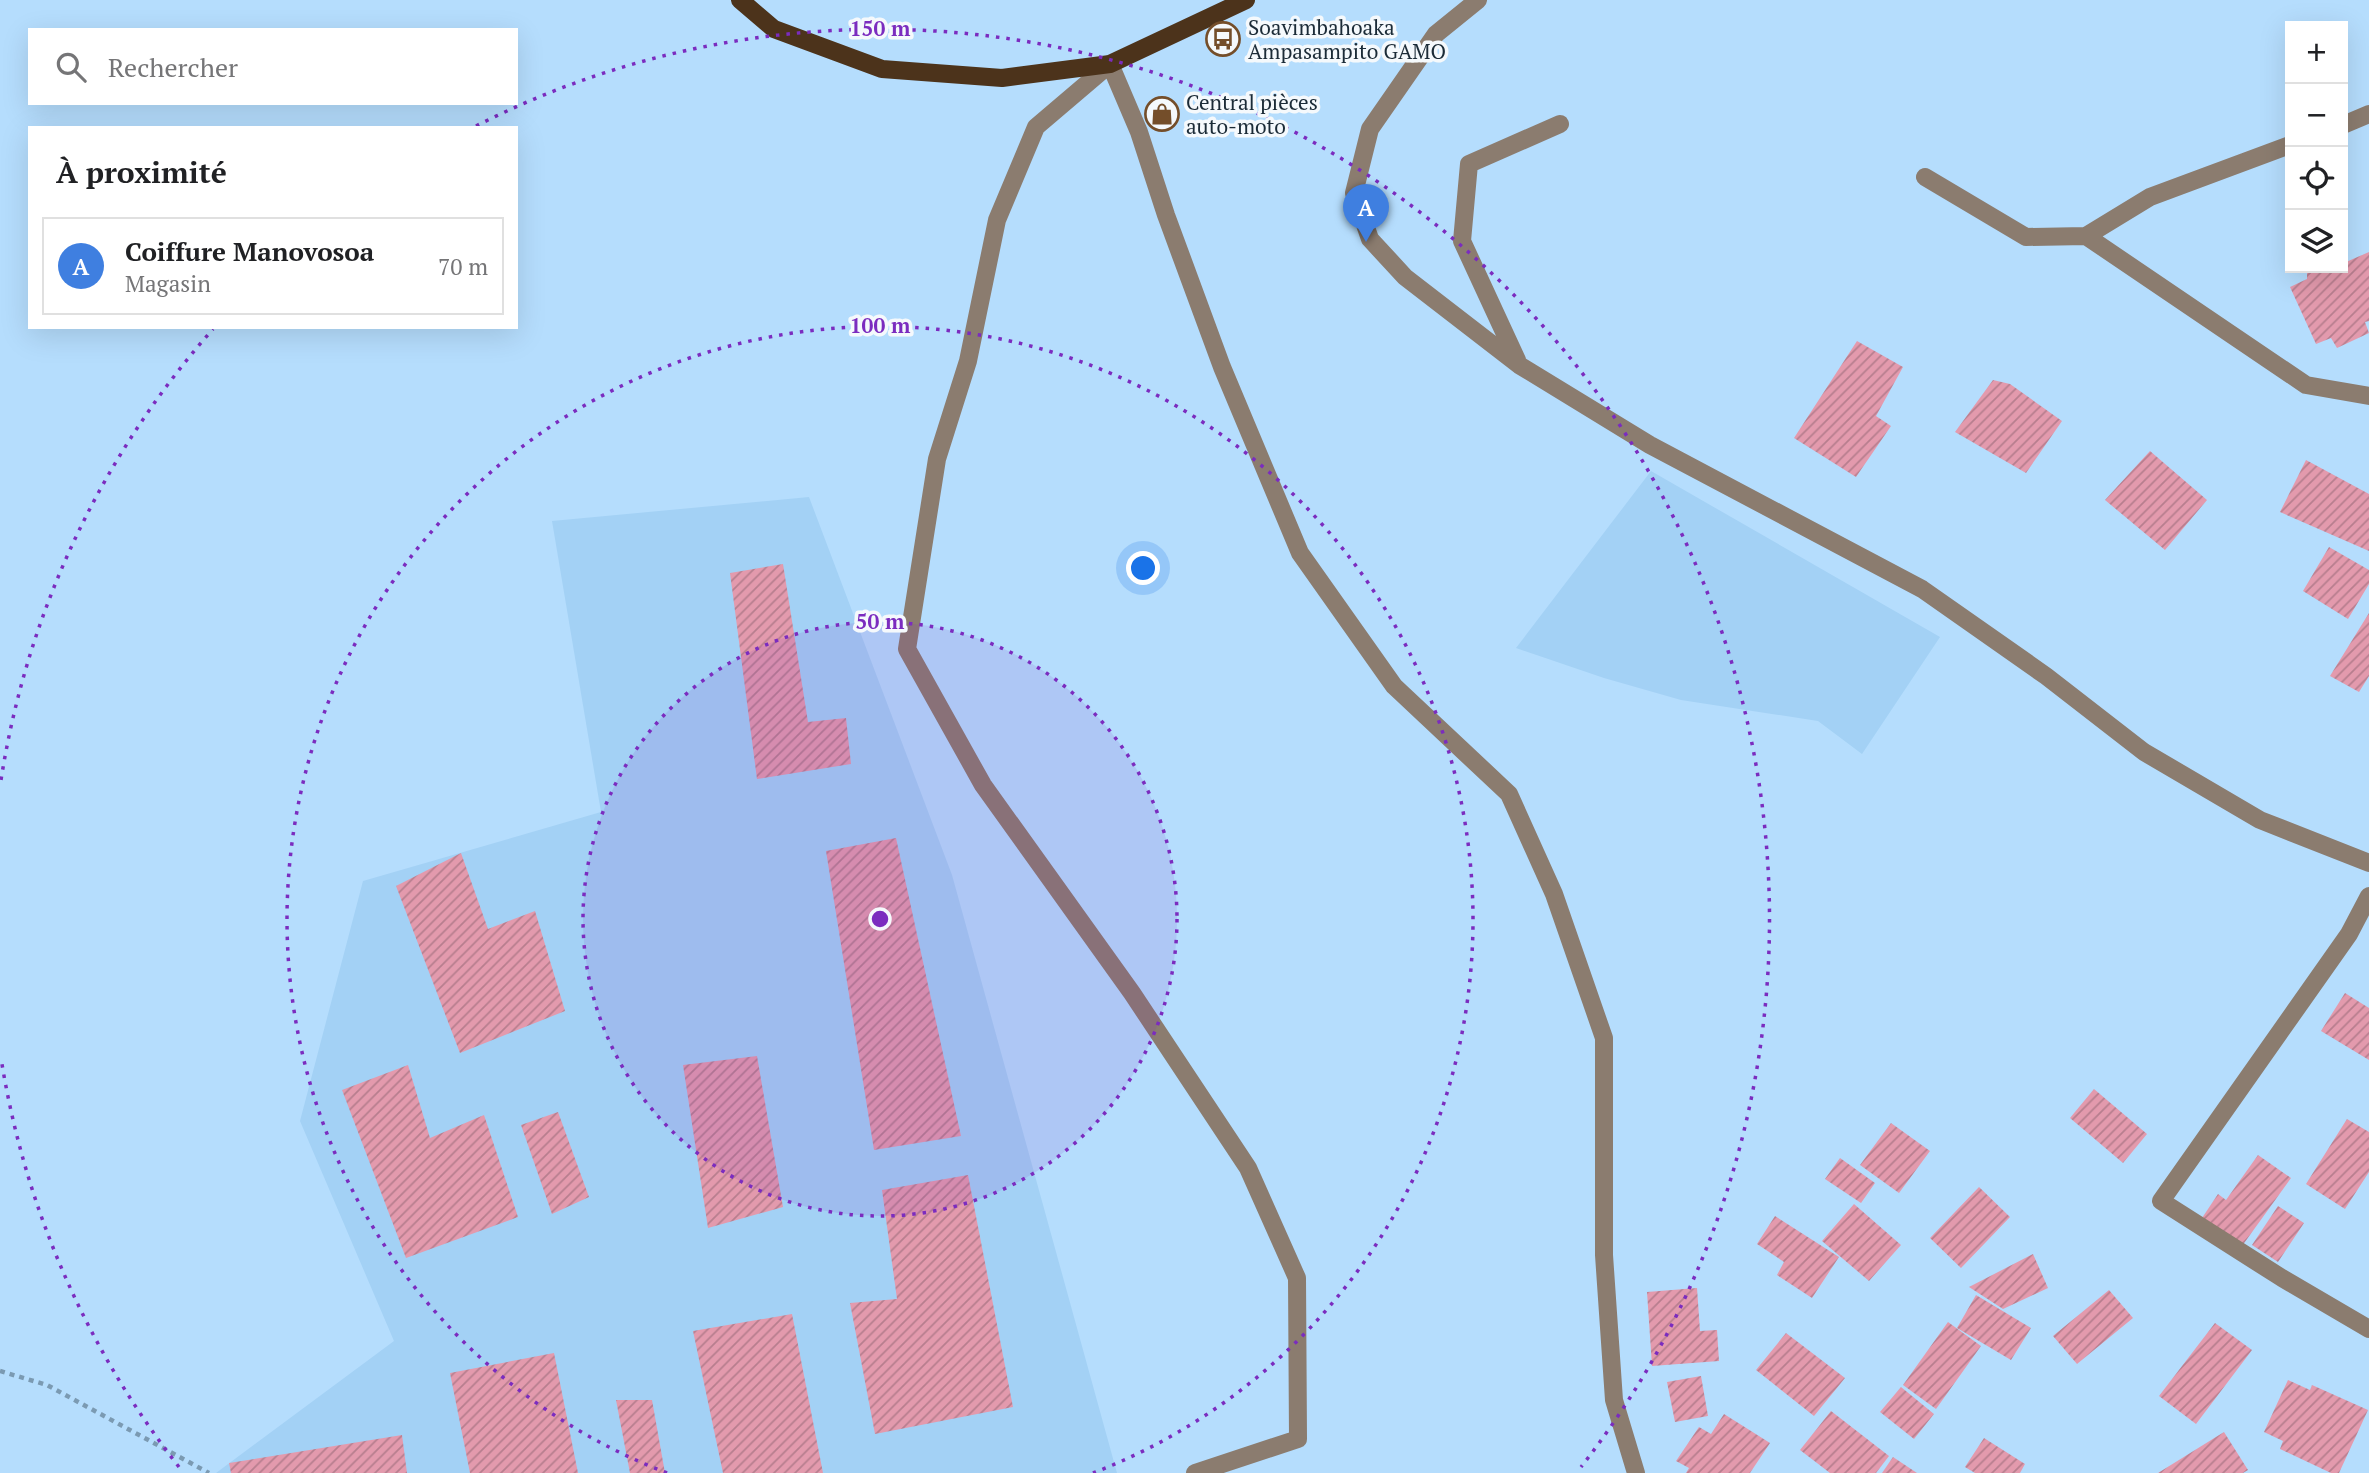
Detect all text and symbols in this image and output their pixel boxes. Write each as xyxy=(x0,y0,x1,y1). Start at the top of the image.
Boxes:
place label: Soavimbahoaka Ampasampito GAMO xyxy=(1248,13,1446,65)
text: 150 m xyxy=(850,14,911,42)
bus stop icon: Soavimbahoaka Ampasampito GAMO xyxy=(1204,20,1242,58)
map controls xyxy=(2285,21,2348,273)
button: + xyxy=(2285,21,2348,84)
search box xyxy=(28,28,518,105)
icon: search xyxy=(52,48,90,86)
text: Rechercher xyxy=(108,50,238,84)
button: − xyxy=(2285,84,2348,147)
place label: Central pièces auto-moto xyxy=(1186,88,1318,140)
shop icon: Central pièces auto-moto xyxy=(1143,95,1181,133)
button: locate xyxy=(2285,147,2348,210)
text: À proximité xyxy=(56,152,227,192)
pin: A xyxy=(1343,184,1389,242)
button: layers xyxy=(2285,210,2348,273)
text: Coiffure Manovosoa xyxy=(125,234,374,268)
text: A xyxy=(73,251,89,282)
text: 70 m xyxy=(438,251,488,282)
text: Magasin xyxy=(125,268,211,299)
text: 100 m xyxy=(850,311,911,339)
your location xyxy=(1126,551,1160,585)
text: 50 m xyxy=(856,607,905,635)
centre of rings xyxy=(868,907,892,931)

